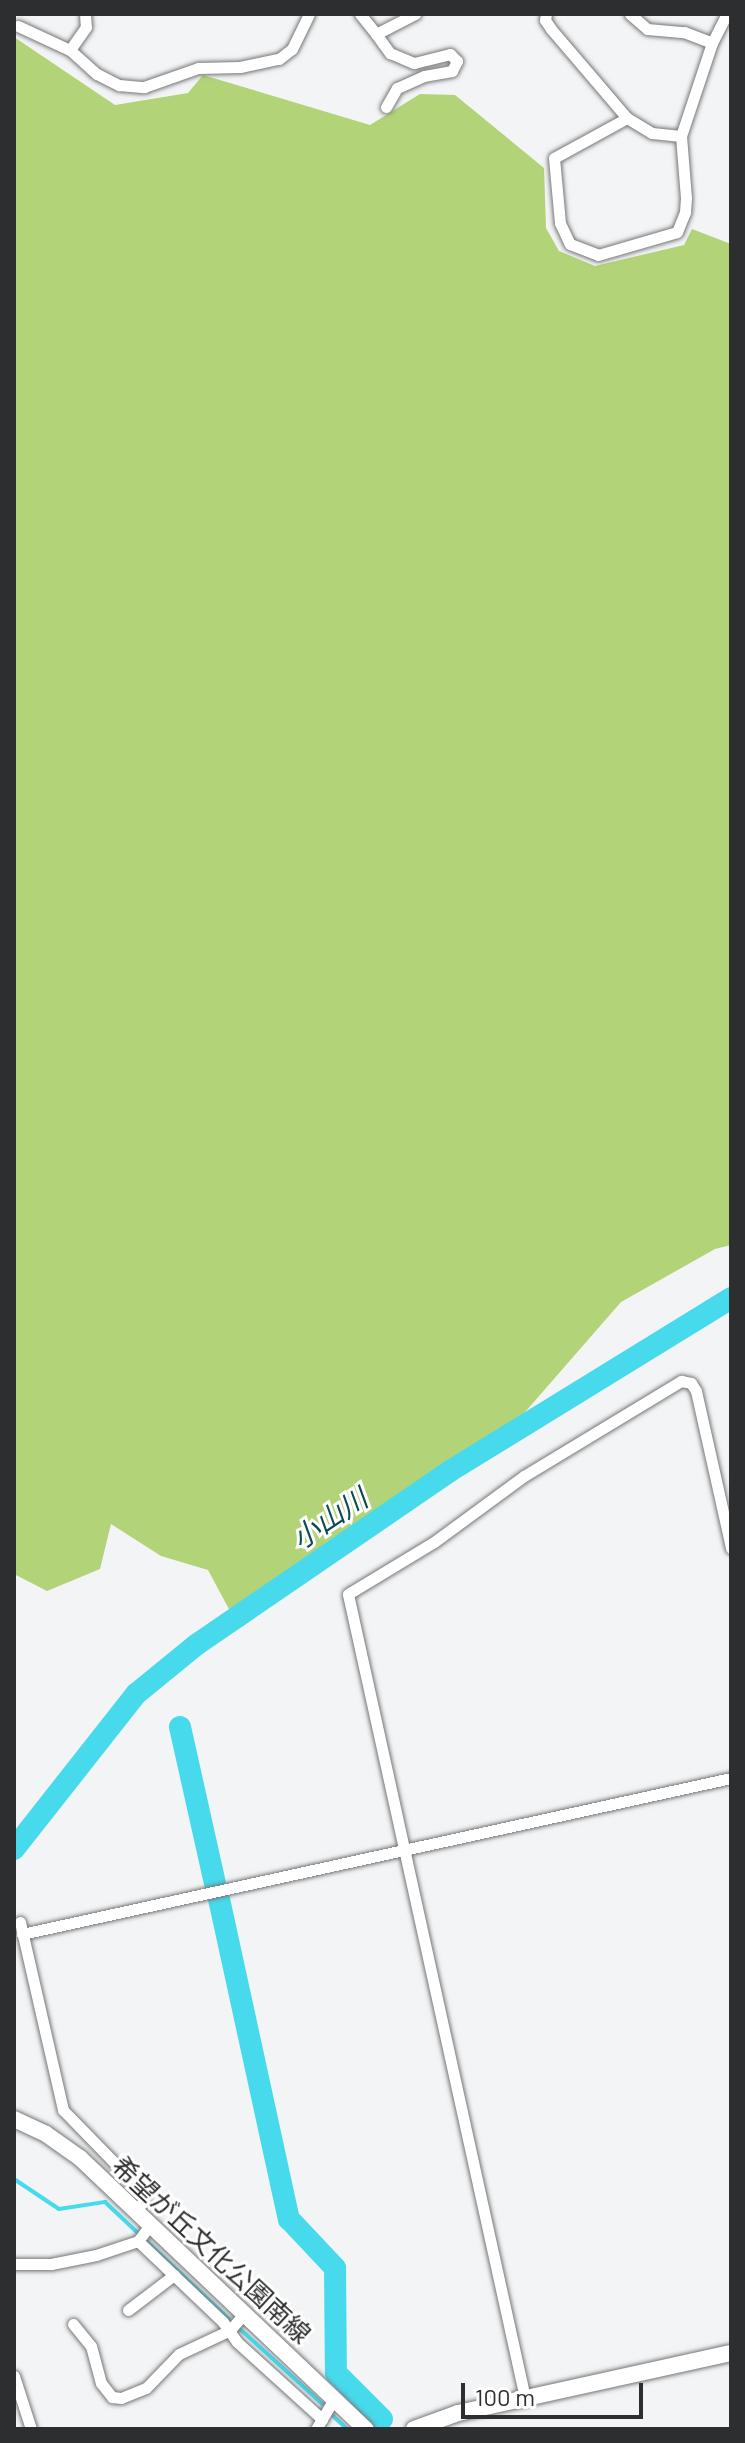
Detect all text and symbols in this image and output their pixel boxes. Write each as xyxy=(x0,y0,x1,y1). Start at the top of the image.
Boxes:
water label: 小山川 xyxy=(285,1481,373,1555)
street label: 希望が丘文化公園南線 xyxy=(106,2149,318,2349)
scale bar xyxy=(465,2367,647,2417)
text: 100 m xyxy=(475,2382,535,2411)

